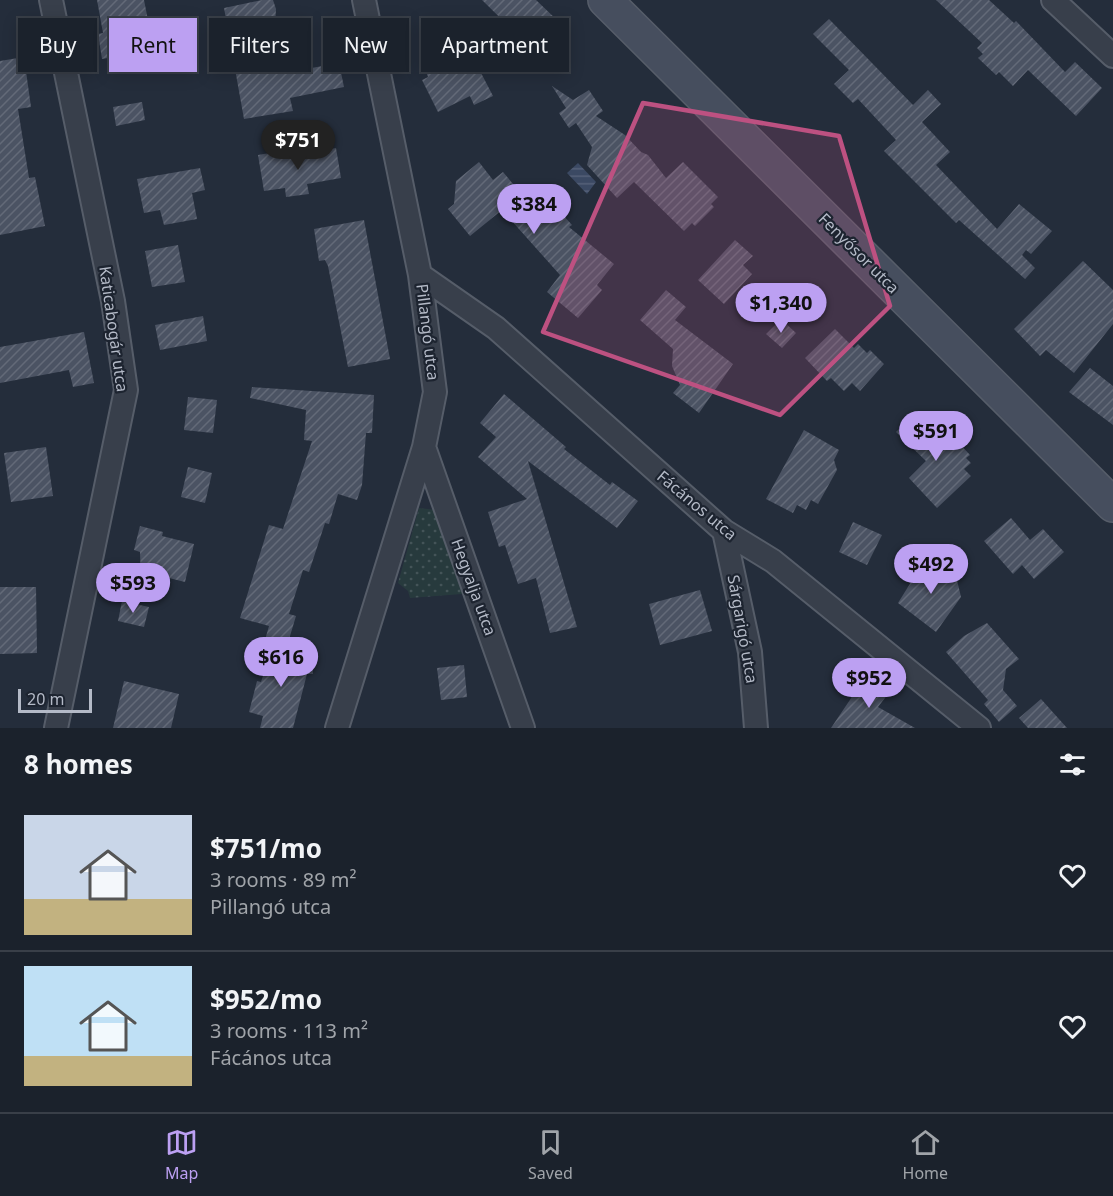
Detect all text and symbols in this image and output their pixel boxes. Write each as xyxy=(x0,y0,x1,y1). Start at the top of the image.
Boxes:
chip: Buy xyxy=(18,18,97,72)
chip: Rent xyxy=(109,18,197,72)
chip: Filters xyxy=(209,18,311,72)
chip: New xyxy=(323,18,409,72)
chip: Apartment xyxy=(421,18,569,72)
pin: $751 xyxy=(262,120,334,171)
text: $751 xyxy=(275,126,321,153)
pin: $384 xyxy=(498,184,570,235)
text: $384 xyxy=(511,190,557,217)
street label: Fenyősor utca xyxy=(814,208,904,298)
street label: Katicabogár utca xyxy=(94,265,134,393)
street label: Pillangó utca xyxy=(411,283,445,381)
pin: $1,340 xyxy=(732,283,830,334)
text: $1,340 xyxy=(750,289,812,316)
pin: $591 xyxy=(900,411,972,462)
text: $591 xyxy=(913,417,959,444)
street label: Fácános utca xyxy=(653,465,741,545)
street label: Hegyalja utca xyxy=(446,536,502,638)
pin: $492 xyxy=(895,544,967,595)
text: $492 xyxy=(908,550,954,577)
pin: $593 xyxy=(97,563,169,614)
text: $593 xyxy=(110,569,156,596)
street label: Sárgarigó utca xyxy=(723,573,763,685)
pin: $616 xyxy=(245,637,317,688)
text: $616 xyxy=(258,643,304,670)
pin: $952 xyxy=(833,658,905,709)
text: $952 xyxy=(846,664,892,691)
scale bar xyxy=(18,686,92,714)
text: 20 m xyxy=(27,688,64,710)
text: 8 homes xyxy=(24,746,133,782)
icon: filters xyxy=(1056,748,1089,781)
text: $751/mo xyxy=(210,830,322,866)
icon: home xyxy=(72,839,144,911)
icon: heart xyxy=(1056,859,1089,892)
text: 3 rooms · 89 m² xyxy=(210,866,357,893)
text: Pillangó utca xyxy=(210,893,331,920)
text: $952/mo xyxy=(210,981,322,1017)
icon: home xyxy=(72,990,144,1062)
icon: heart xyxy=(1056,1010,1089,1043)
text: 3 rooms · 113 m² xyxy=(210,1017,368,1044)
text: Fácános utca xyxy=(210,1044,332,1071)
tab: Map xyxy=(165,1126,198,1184)
tab: Saved xyxy=(528,1126,573,1184)
tab: Home xyxy=(903,1126,948,1184)

